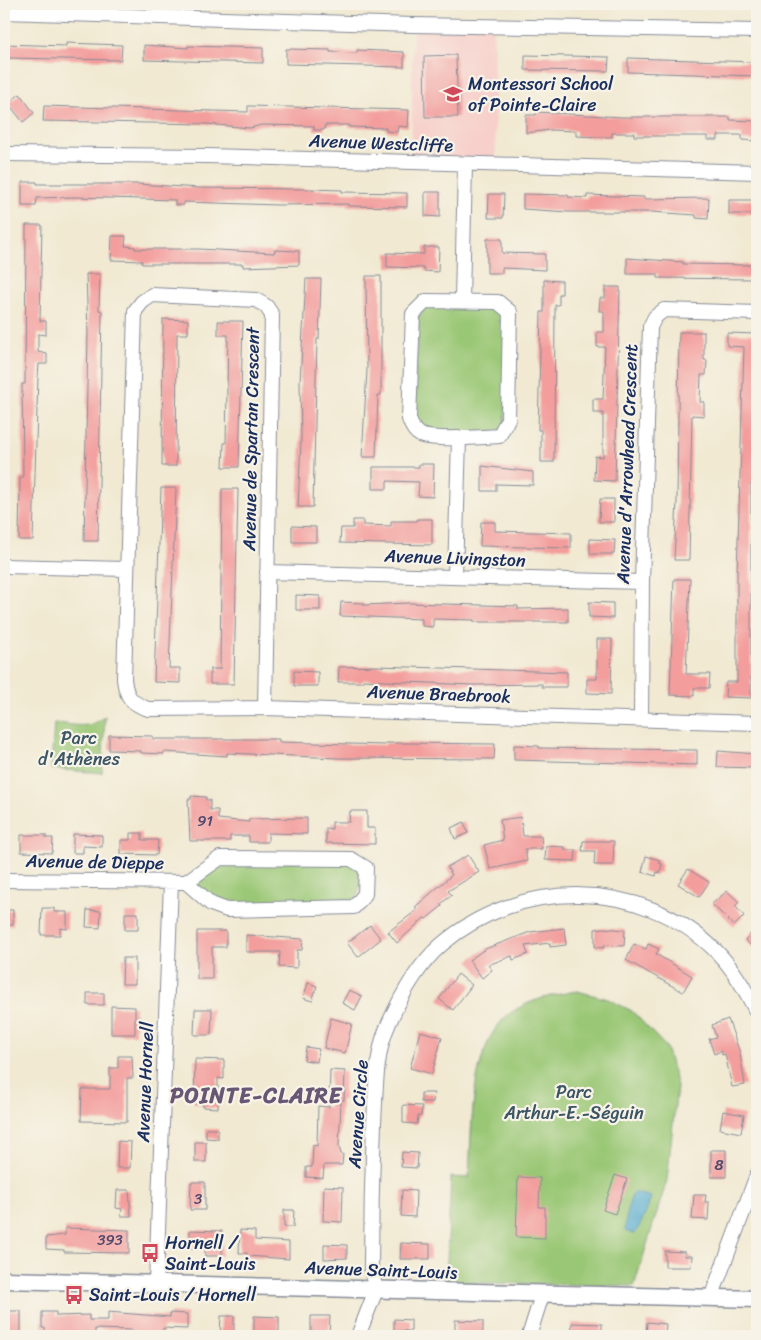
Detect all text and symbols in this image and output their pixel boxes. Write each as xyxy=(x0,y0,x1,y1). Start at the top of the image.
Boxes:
place label: Montessori School of Pointe-Claire xyxy=(468,68,614,121)
school or university icon: Montessori School of Pointe-Claire xyxy=(442,83,464,105)
street label: Avenue Westcliffe xyxy=(307,124,454,162)
street label: Avenue de Spartan Crescent xyxy=(233,326,269,552)
street label: Avenue d'Arrowhead Crescent xyxy=(607,343,647,586)
street label: Avenue Livingston xyxy=(383,540,527,576)
street label: Avenue Braebrook xyxy=(365,675,512,713)
park label: Parc d'Athènes xyxy=(38,722,121,775)
house number: 91 xyxy=(197,808,213,834)
street label: Avenue de Dieppe xyxy=(25,845,164,879)
street label: Avenue Hornell xyxy=(127,1020,163,1144)
street label: Avenue Circle xyxy=(338,1058,378,1171)
district label: POINTE-CLAIRE xyxy=(170,1076,343,1115)
park label: Parc Arthur-E.-Séguin xyxy=(503,1076,644,1129)
house number: 8 xyxy=(714,1152,724,1178)
house number: 3 xyxy=(194,1186,202,1212)
house number: 393 xyxy=(97,1227,123,1253)
place label: Hornell / Saint-Louis xyxy=(165,1227,256,1280)
bus stop icon: Hornell / Saint-Louis xyxy=(139,1242,161,1264)
street label: Avenue Saint-Louis xyxy=(303,1251,458,1289)
place label: Saint-Louis / Hornell xyxy=(89,1279,257,1311)
bus stop icon: Saint-Louis / Hornell xyxy=(63,1284,85,1306)

